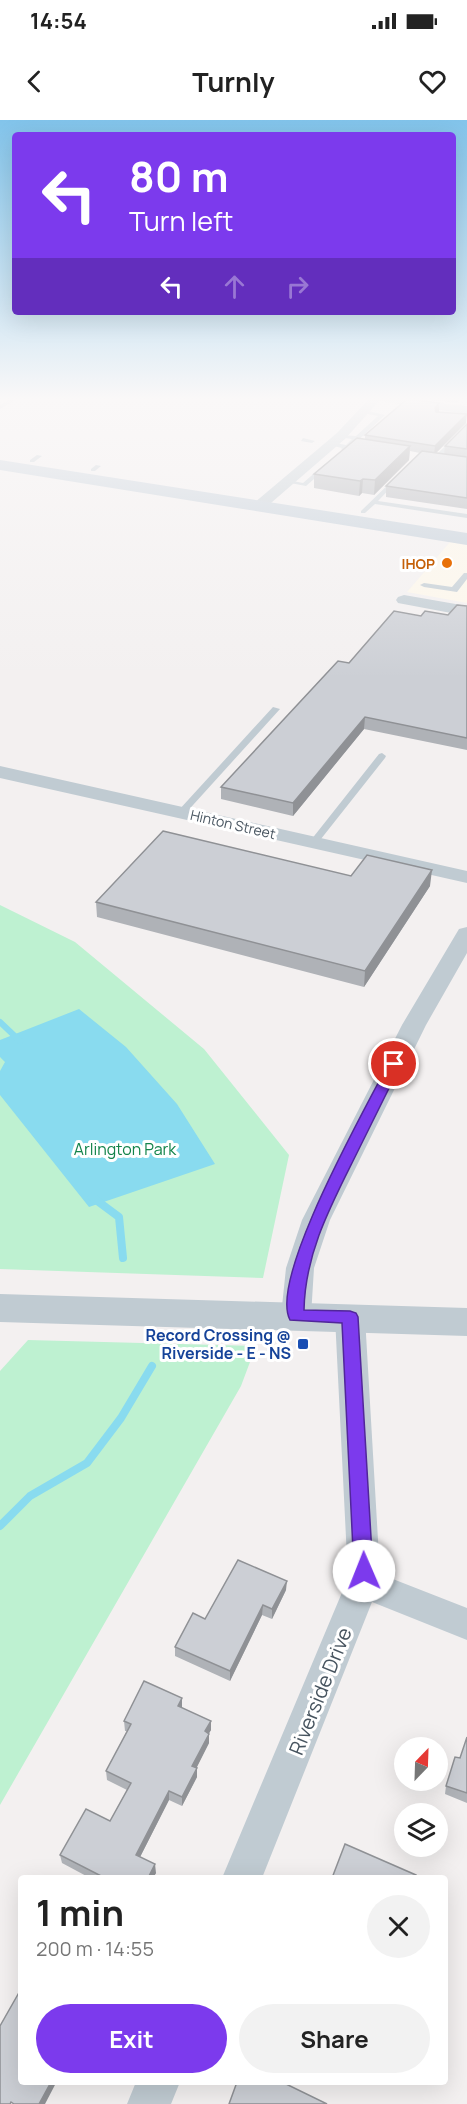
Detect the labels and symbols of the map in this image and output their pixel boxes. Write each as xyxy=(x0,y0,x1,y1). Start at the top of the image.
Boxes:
place label: IHOP xyxy=(402,554,435,573)
marker: IHOP xyxy=(440,556,454,570)
street label: Hinton Street xyxy=(188,805,278,843)
pin xyxy=(368,1038,419,1089)
park label: Arlington Park xyxy=(74,1138,177,1160)
place label: Record Crossing @ Riverside - E - NS xyxy=(145,1324,291,1364)
marker: Record Crossing @ Riverside - E - NS xyxy=(296,1337,310,1351)
position arrow xyxy=(332,1539,396,1603)
street label: Riverside Drive xyxy=(282,1623,358,1759)
north arrow xyxy=(394,1737,448,1791)

